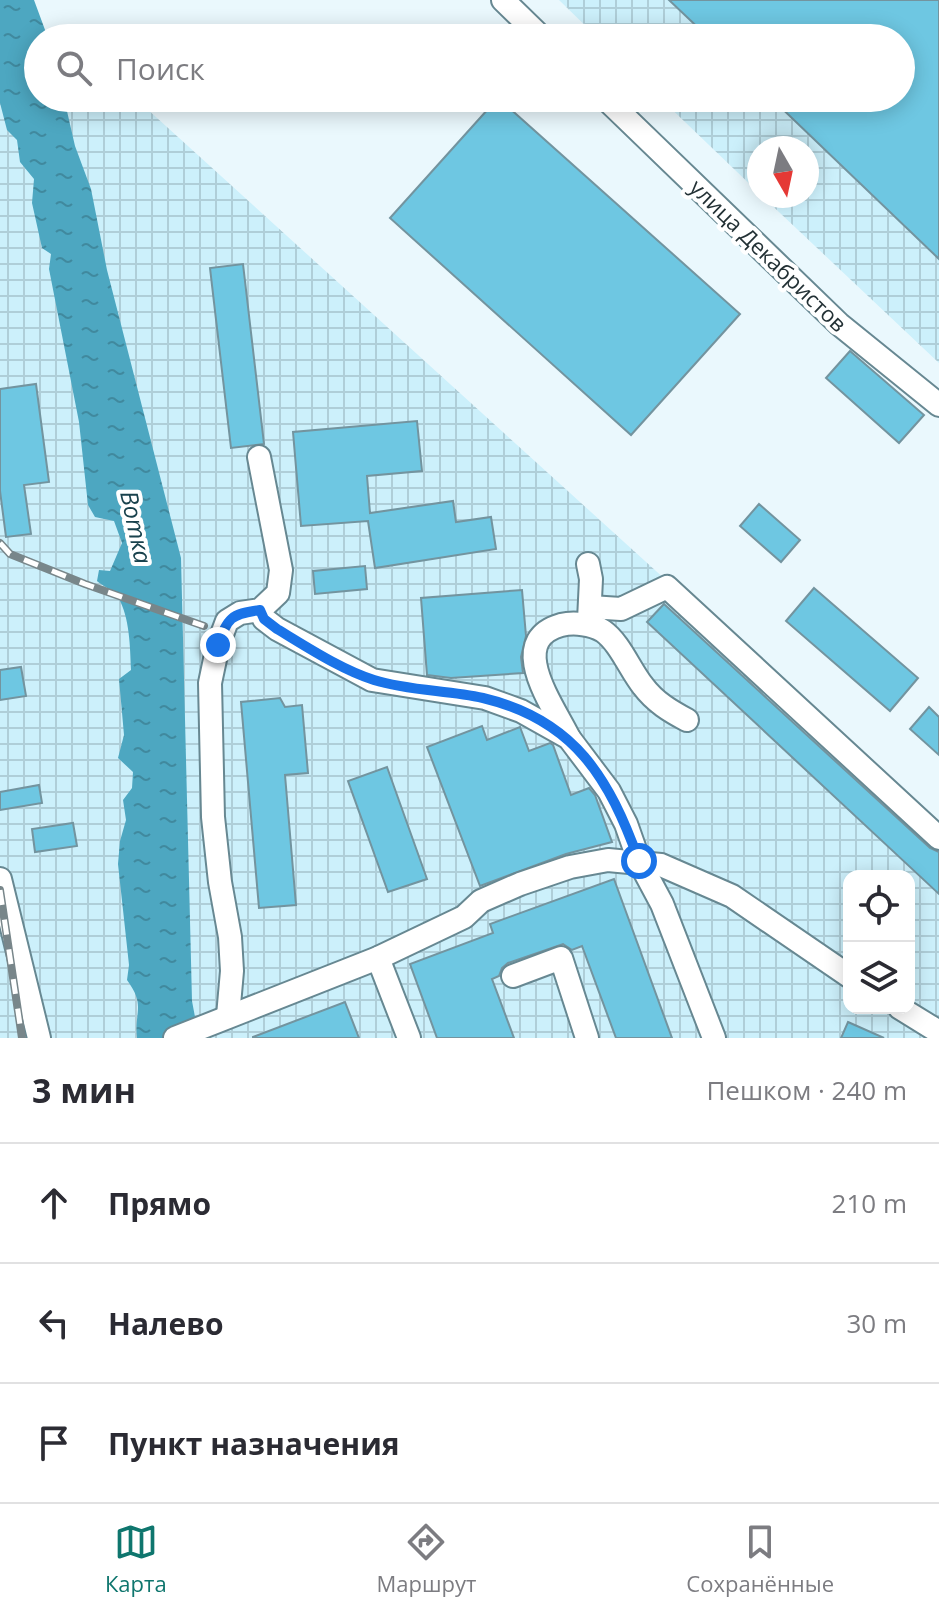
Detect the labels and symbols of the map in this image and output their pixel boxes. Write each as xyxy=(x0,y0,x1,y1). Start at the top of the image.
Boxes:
north arrow xyxy=(747,136,819,208)
street label: улица Декабристов xyxy=(684,172,854,338)
water label: Вотка xyxy=(113,487,161,567)
route end xyxy=(200,627,236,663)
route start xyxy=(621,843,657,879)

